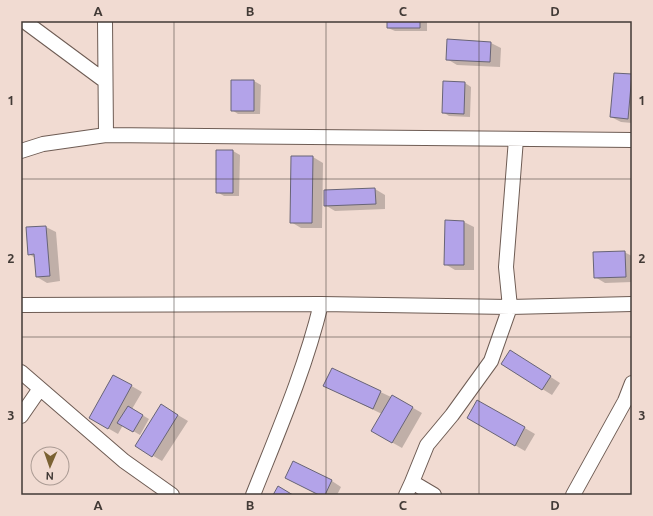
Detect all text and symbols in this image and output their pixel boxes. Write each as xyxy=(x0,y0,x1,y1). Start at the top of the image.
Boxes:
text: A xyxy=(93,4,103,18)
text: B xyxy=(246,4,255,18)
text: C xyxy=(399,4,408,18)
text: D xyxy=(550,4,560,18)
text: 1 xyxy=(7,93,15,107)
text: 1 xyxy=(638,93,646,107)
text: 2 xyxy=(7,251,15,265)
text: 2 xyxy=(638,251,646,265)
text: 3 xyxy=(7,408,15,422)
text: 3 xyxy=(638,408,646,422)
north arrow xyxy=(30,446,70,486)
text: N xyxy=(45,470,54,482)
text: A xyxy=(93,498,103,512)
text: B xyxy=(246,498,255,512)
text: C xyxy=(399,498,408,512)
text: D xyxy=(550,498,560,512)

